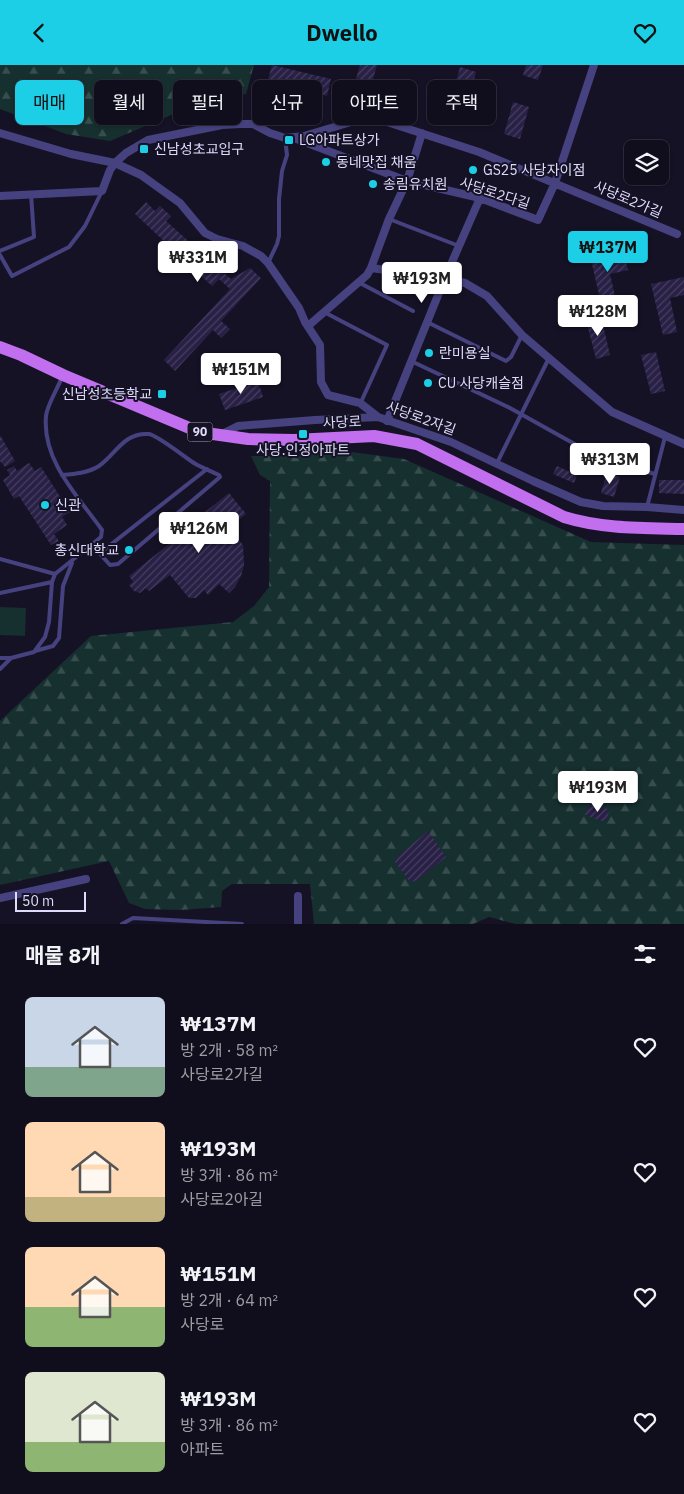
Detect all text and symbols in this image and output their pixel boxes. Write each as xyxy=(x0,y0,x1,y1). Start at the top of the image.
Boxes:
text: Dwello xyxy=(306,18,378,47)
icon: back xyxy=(25,19,53,47)
icon: heart xyxy=(631,19,659,47)
chip: 매매 xyxy=(15,80,84,125)
chip: 월세 xyxy=(94,80,163,125)
chip: 필터 xyxy=(173,80,242,125)
chip: 신규 xyxy=(252,80,322,125)
chip: 아파트 xyxy=(332,80,417,125)
chip: 주택 xyxy=(427,80,496,125)
place label: LG아파트상가 xyxy=(299,131,380,149)
marker: LG아파트상가 xyxy=(283,134,295,146)
place label: 신남성초교입구 xyxy=(154,140,244,158)
map controls xyxy=(624,140,669,185)
button: layers xyxy=(624,140,669,185)
marker: 신남성초교입구 xyxy=(138,143,150,155)
place label: 동네맛집 채움 xyxy=(336,153,417,171)
marker: 동네맛집 채움 xyxy=(320,156,332,168)
place label: GS25 사당자이점 xyxy=(483,161,585,179)
marker: GS25 사당자이점 xyxy=(467,164,479,176)
street label: 사당로2다길 xyxy=(458,173,532,213)
place label: 송림유치원 xyxy=(383,175,447,193)
street label: 사당로2가길 xyxy=(591,176,665,222)
marker: 송림유치원 xyxy=(367,178,379,190)
pin: ₩137M xyxy=(573,231,643,273)
text: ₩137M xyxy=(579,237,637,257)
pin: ₩331M xyxy=(163,241,233,283)
text: ₩331M xyxy=(169,247,227,267)
pin: ₩193M xyxy=(387,261,457,304)
text: ₩193M xyxy=(393,268,451,288)
pin: ₩128M xyxy=(563,295,633,337)
text: ₩128M xyxy=(569,301,627,321)
place label: 란미용실 xyxy=(439,344,491,362)
marker: 란미용실 xyxy=(423,347,435,359)
pin: ₩151M xyxy=(206,353,276,395)
text: ₩151M xyxy=(212,359,270,379)
place label: CU 사당캐슬점 xyxy=(438,374,524,392)
marker: CU 사당캐슬점 xyxy=(422,377,434,389)
place label: 신남성초등학교 xyxy=(62,385,152,403)
marker: 신남성초등학교 xyxy=(156,388,168,400)
street label: 사당로2자길 xyxy=(384,397,458,439)
street label: 사당로 xyxy=(322,412,362,432)
road number: 90 xyxy=(188,423,212,442)
marker: 사당.인정아파트 xyxy=(297,428,309,440)
place label: 사당.인정아파트 xyxy=(256,441,350,459)
pin: ₩313M xyxy=(575,443,645,485)
text: ₩313M xyxy=(581,449,639,469)
place label: 신관 xyxy=(55,496,81,514)
marker: 신관 xyxy=(39,499,51,511)
pin: ₩126M xyxy=(164,511,234,554)
text: ₩126M xyxy=(170,518,228,538)
place label: 총신대학교 xyxy=(55,541,119,559)
marker: 총신대학교 xyxy=(123,544,135,556)
pin: ₩193M xyxy=(563,771,633,813)
text: ₩193M xyxy=(569,777,627,797)
scale bar xyxy=(15,889,86,912)
text: 50 m xyxy=(22,892,54,910)
icon: filters xyxy=(631,940,659,968)
text: 매물 8개 xyxy=(25,941,101,969)
text: ₩137M xyxy=(180,1009,256,1037)
icon: home xyxy=(65,1017,125,1077)
icon: heart xyxy=(631,1033,659,1061)
text: 방 2개 · 58 m² xyxy=(180,1040,278,1060)
text: 사당로2가길 xyxy=(180,1064,263,1084)
text: ₩193M xyxy=(180,1134,256,1162)
icon: home xyxy=(65,1142,125,1202)
icon: heart xyxy=(631,1158,659,1186)
text: 방 3개 · 86 m² xyxy=(180,1165,278,1185)
text: 사당로2아길 xyxy=(180,1189,263,1209)
text: ₩151M xyxy=(180,1259,256,1287)
icon: home xyxy=(65,1267,125,1327)
icon: heart xyxy=(631,1283,659,1311)
text: 방 2개 · 64 m² xyxy=(180,1290,278,1310)
text: 사당로 xyxy=(180,1314,224,1334)
text: ₩193M xyxy=(180,1384,256,1412)
icon: home xyxy=(65,1392,125,1452)
icon: heart xyxy=(631,1408,659,1436)
text: 방 3개 · 86 m² xyxy=(180,1415,278,1435)
text: 아파트 xyxy=(180,1439,224,1459)

